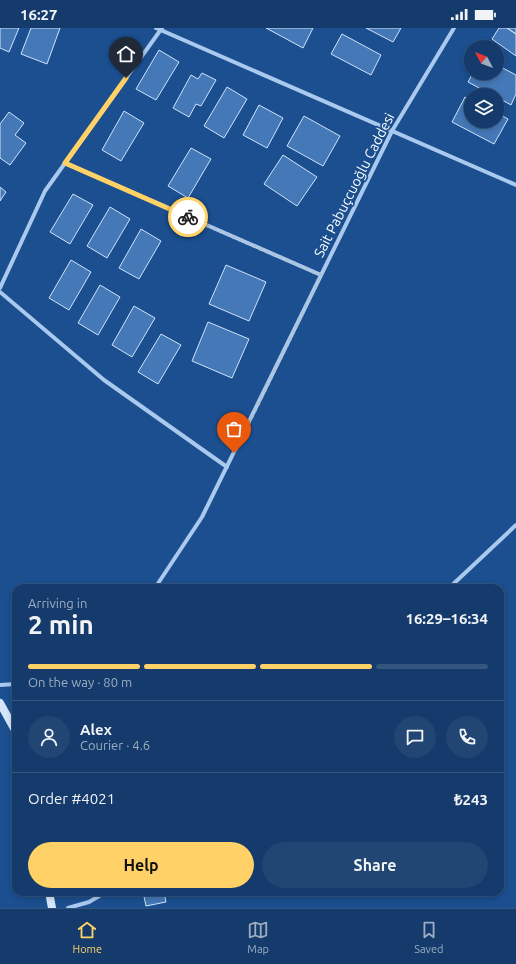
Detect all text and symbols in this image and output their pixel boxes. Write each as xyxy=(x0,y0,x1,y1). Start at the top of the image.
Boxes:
text: 16:27 xyxy=(20,6,58,23)
pin xyxy=(109,37,143,78)
north arrow xyxy=(464,40,504,80)
map controls xyxy=(464,40,504,128)
icon: home xyxy=(115,43,137,65)
button: layers xyxy=(464,88,504,128)
street label: Sait Pabuçcuoğlu Caddesi xyxy=(311,110,397,260)
courier xyxy=(168,197,208,237)
icon: bike xyxy=(177,206,199,228)
pin xyxy=(217,412,251,453)
icon: bag xyxy=(223,418,245,440)
text: Arriving in xyxy=(28,596,87,610)
text: 2 min xyxy=(28,610,94,639)
text: 16:29–16:34 xyxy=(405,610,488,627)
text: On the way · 80 m xyxy=(28,675,132,689)
button: person xyxy=(28,716,70,758)
button: chat xyxy=(394,716,436,758)
button: phone xyxy=(446,716,488,758)
text: Alex xyxy=(80,721,112,738)
text: Courier · 4.6 xyxy=(80,738,150,752)
text: Order #4021 xyxy=(28,790,115,807)
text: ₺243 xyxy=(454,791,488,808)
button: Help xyxy=(28,842,254,888)
button: Share xyxy=(262,842,488,888)
tab: Home xyxy=(73,919,102,955)
tab: Map xyxy=(247,919,269,955)
tab: Saved xyxy=(414,919,443,955)

